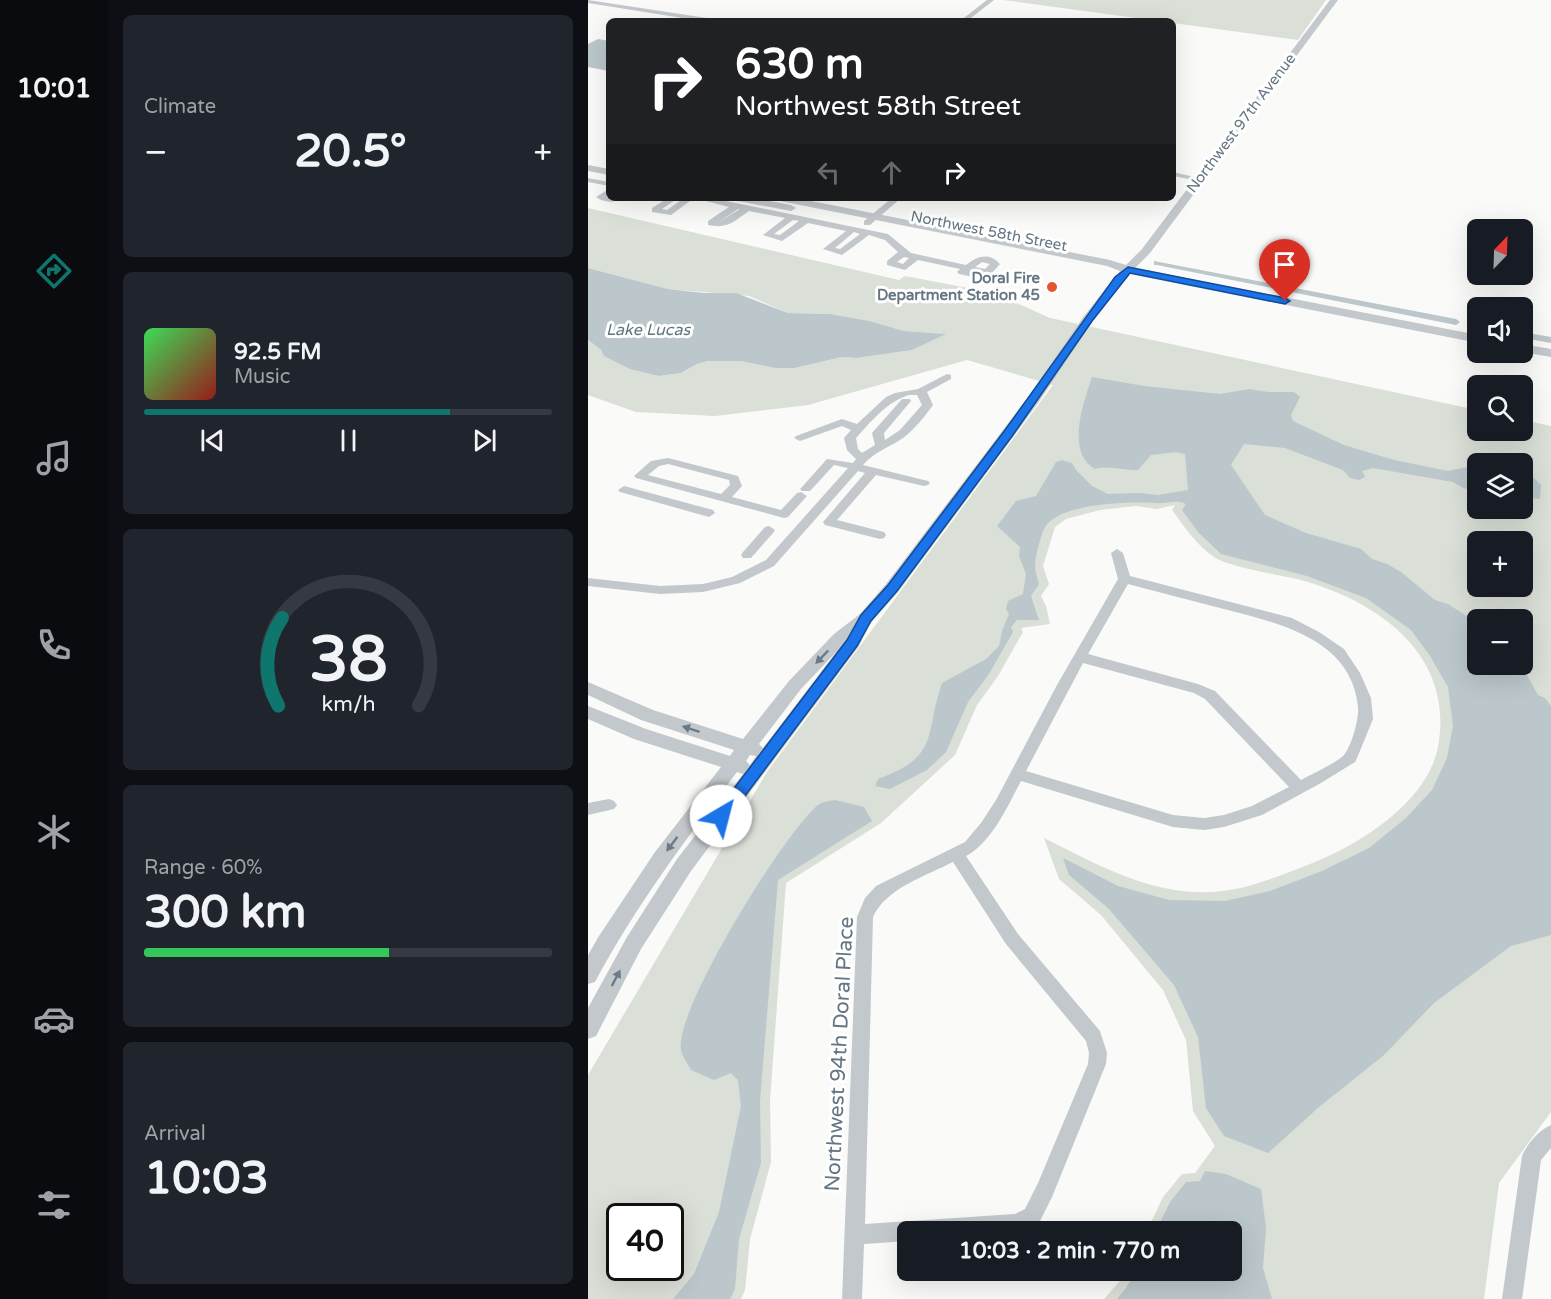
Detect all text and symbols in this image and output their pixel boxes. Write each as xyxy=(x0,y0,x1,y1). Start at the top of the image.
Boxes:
text: 630 m xyxy=(735,39,864,90)
icon: right xyxy=(636,42,714,120)
street label: Northwest 97th Avenue xyxy=(1183,50,1299,196)
text: 10:01 xyxy=(17,72,91,105)
text: Northwest 58th Street xyxy=(735,90,1021,123)
text: Climate xyxy=(144,95,216,119)
text: 20.5° xyxy=(294,125,407,179)
text: − xyxy=(144,133,168,172)
text: + xyxy=(533,133,552,172)
icon: left xyxy=(812,156,845,189)
icon: ahead xyxy=(875,156,908,189)
icon: right xyxy=(938,156,971,189)
street label: Northwest 58th Street xyxy=(909,207,1069,255)
north arrow xyxy=(1467,219,1533,285)
map controls xyxy=(1467,219,1533,675)
pin xyxy=(1259,239,1310,301)
icon: arrive xyxy=(1268,248,1301,281)
icon: directions xyxy=(33,250,75,292)
place label: Doral Fire Department Station 45 xyxy=(877,269,1040,305)
marker: Doral Fire Department Station 45 xyxy=(1045,280,1059,294)
button: sound xyxy=(1467,297,1533,363)
water label: Lake Lucas xyxy=(606,320,691,340)
text: 92.5 FM xyxy=(234,339,322,365)
text: Music xyxy=(234,365,290,389)
button: search xyxy=(1467,375,1533,441)
icon: previous xyxy=(196,424,229,457)
icon: pause xyxy=(332,424,365,457)
icon: next xyxy=(468,424,501,457)
icon: music xyxy=(33,437,75,479)
button: layers xyxy=(1467,453,1533,519)
button: + xyxy=(1467,531,1533,597)
button: − xyxy=(1467,609,1533,675)
icon: phone xyxy=(33,624,75,666)
text: 38 xyxy=(309,624,387,699)
one-way arrow xyxy=(815,649,829,664)
text: km/h xyxy=(321,692,375,718)
one-way arrow xyxy=(682,724,700,734)
position arrow xyxy=(689,784,753,848)
icon: climate xyxy=(33,811,75,853)
one-way arrow xyxy=(667,837,679,852)
text: Range · 60% xyxy=(144,856,263,880)
text: 300 km xyxy=(144,886,306,940)
street label: Northwest 94th Doral Place xyxy=(820,916,859,1192)
one-way arrow xyxy=(611,969,621,986)
icon: car xyxy=(33,998,75,1040)
text: Arrival xyxy=(144,1122,206,1146)
text: 10:03 xyxy=(144,1152,269,1206)
icon: filters xyxy=(33,1184,75,1226)
speed limit sign: 40 xyxy=(606,1203,684,1281)
text: 10:03 · 2 min · 770 m xyxy=(959,1238,1180,1264)

